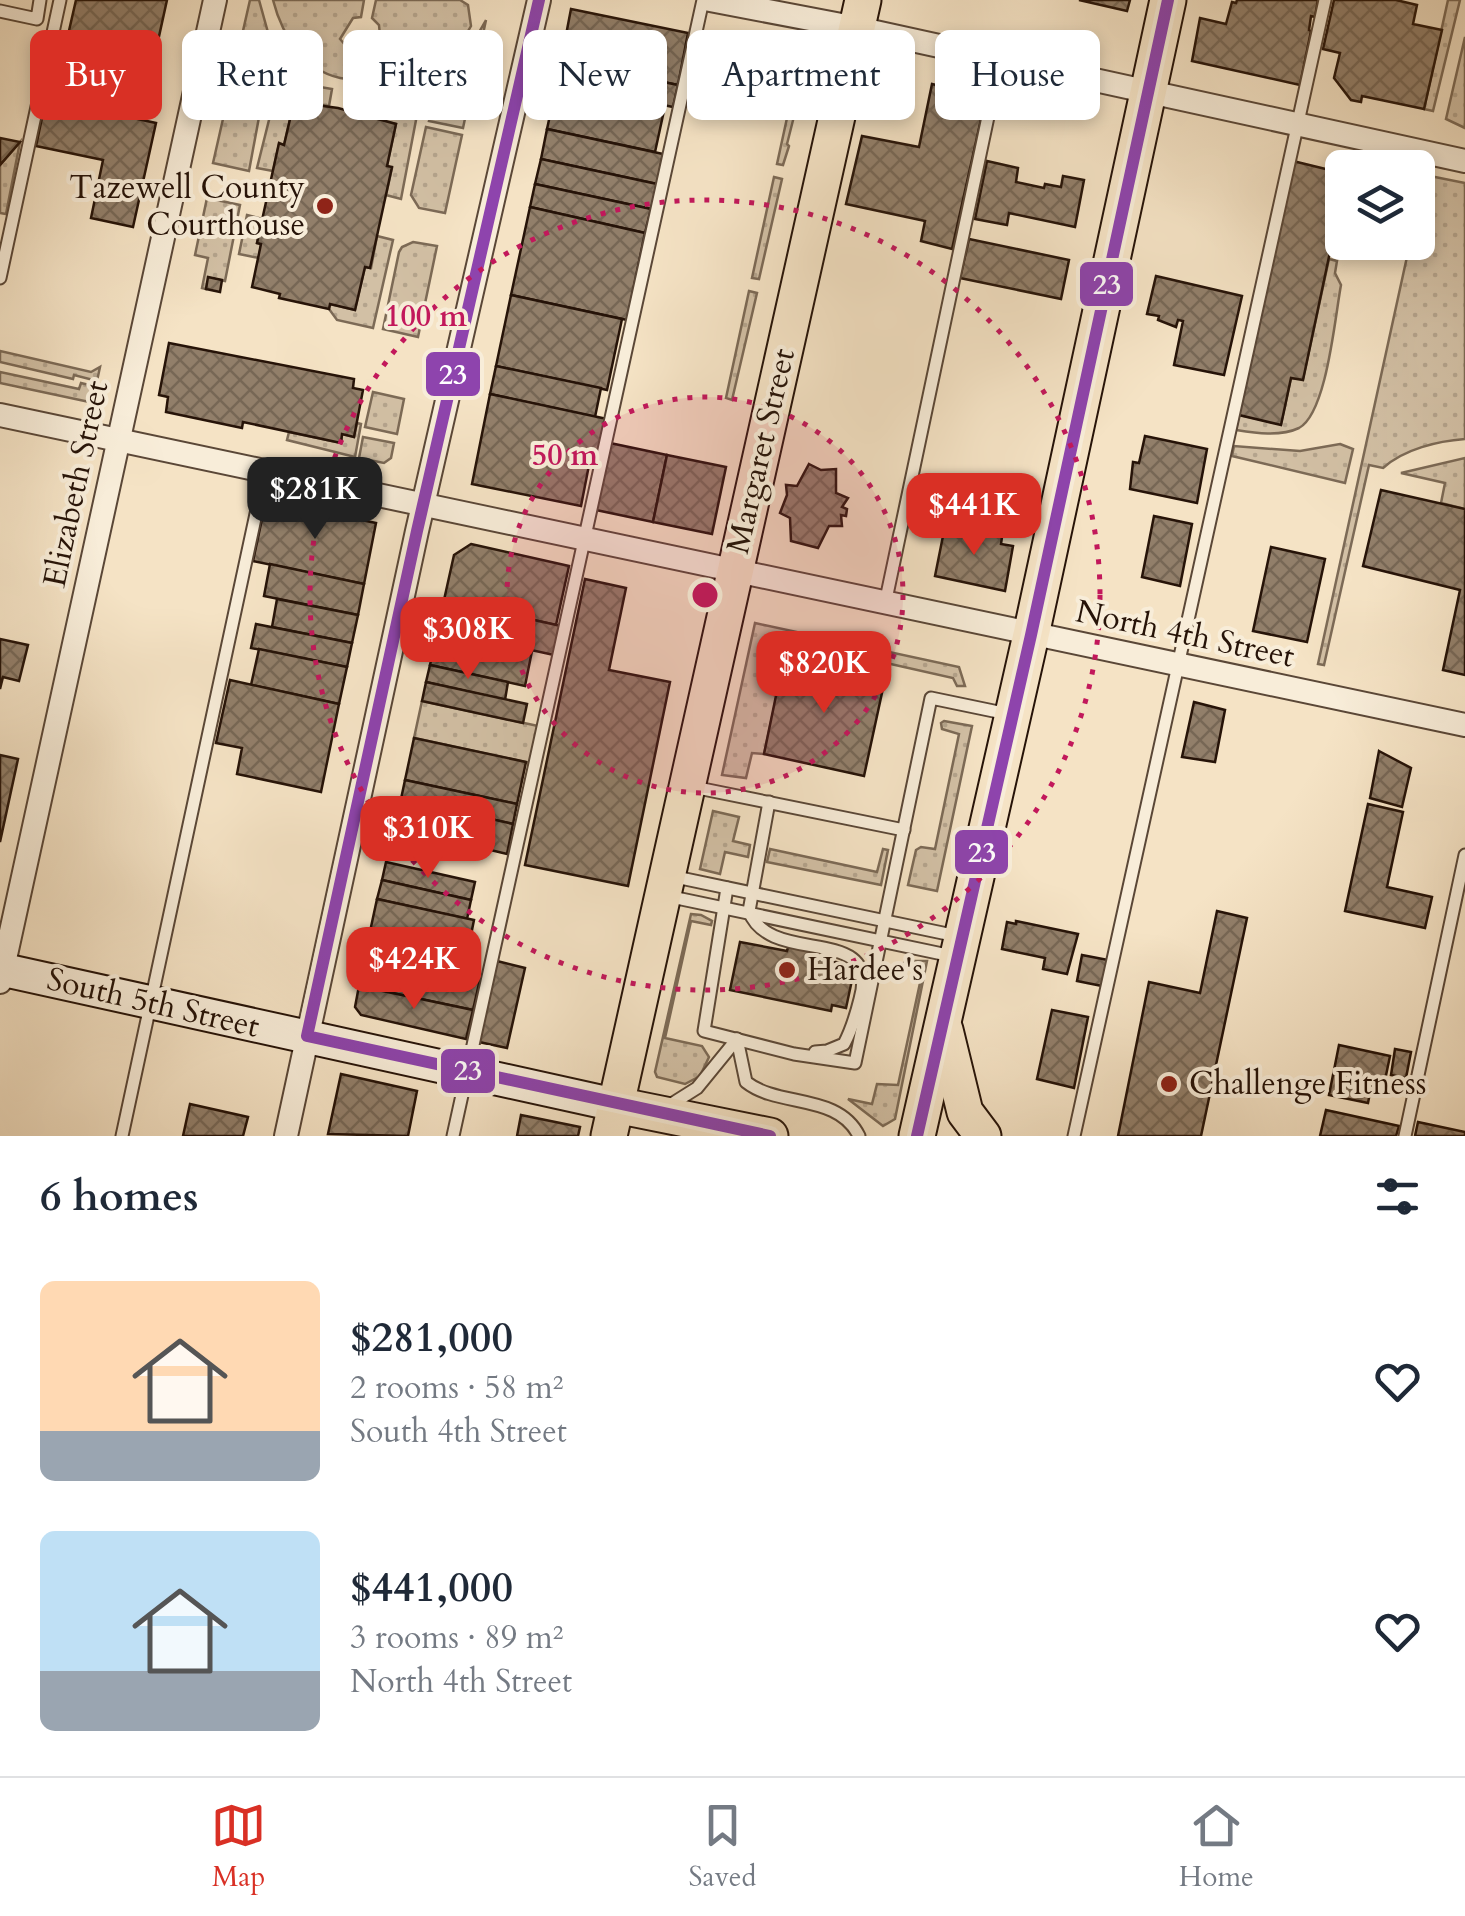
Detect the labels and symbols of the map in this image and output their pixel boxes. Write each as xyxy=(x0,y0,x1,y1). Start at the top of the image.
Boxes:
place label: Tazewell County Courthouse xyxy=(69,166,305,247)
marker: Tazewell County Courthouse xyxy=(314,195,336,217)
line badge: 23 xyxy=(1078,260,1135,308)
text: 23 xyxy=(1093,266,1121,304)
text: 100 m xyxy=(385,296,467,337)
street label: Margaret Street xyxy=(716,344,806,558)
line badge: 23 xyxy=(424,350,482,398)
text: 23 xyxy=(439,356,467,394)
street label: Elizabeth Street xyxy=(33,377,119,591)
text: 50 m xyxy=(532,435,599,476)
pin: $281K xyxy=(245,457,385,542)
pin: $441K xyxy=(904,473,1044,558)
centre of rings xyxy=(687,577,723,613)
street label: North 4th Street xyxy=(1072,589,1298,679)
pin: $308K xyxy=(398,597,538,682)
pin: $820K xyxy=(754,631,894,716)
pin: $310K xyxy=(358,796,498,881)
line badge: 23 xyxy=(953,828,1010,876)
text: 23 xyxy=(968,834,996,872)
pin: $424K xyxy=(344,927,484,1012)
place label: Hardee's xyxy=(807,948,923,992)
street label: South 5th Street xyxy=(42,957,264,1049)
marker: Hardee's xyxy=(776,959,798,981)
line badge: 23 xyxy=(439,1047,497,1095)
text: 23 xyxy=(454,1052,482,1090)
place label: Challenge Fitness xyxy=(1189,1062,1426,1106)
marker: Challenge Fitness xyxy=(1158,1073,1180,1095)

